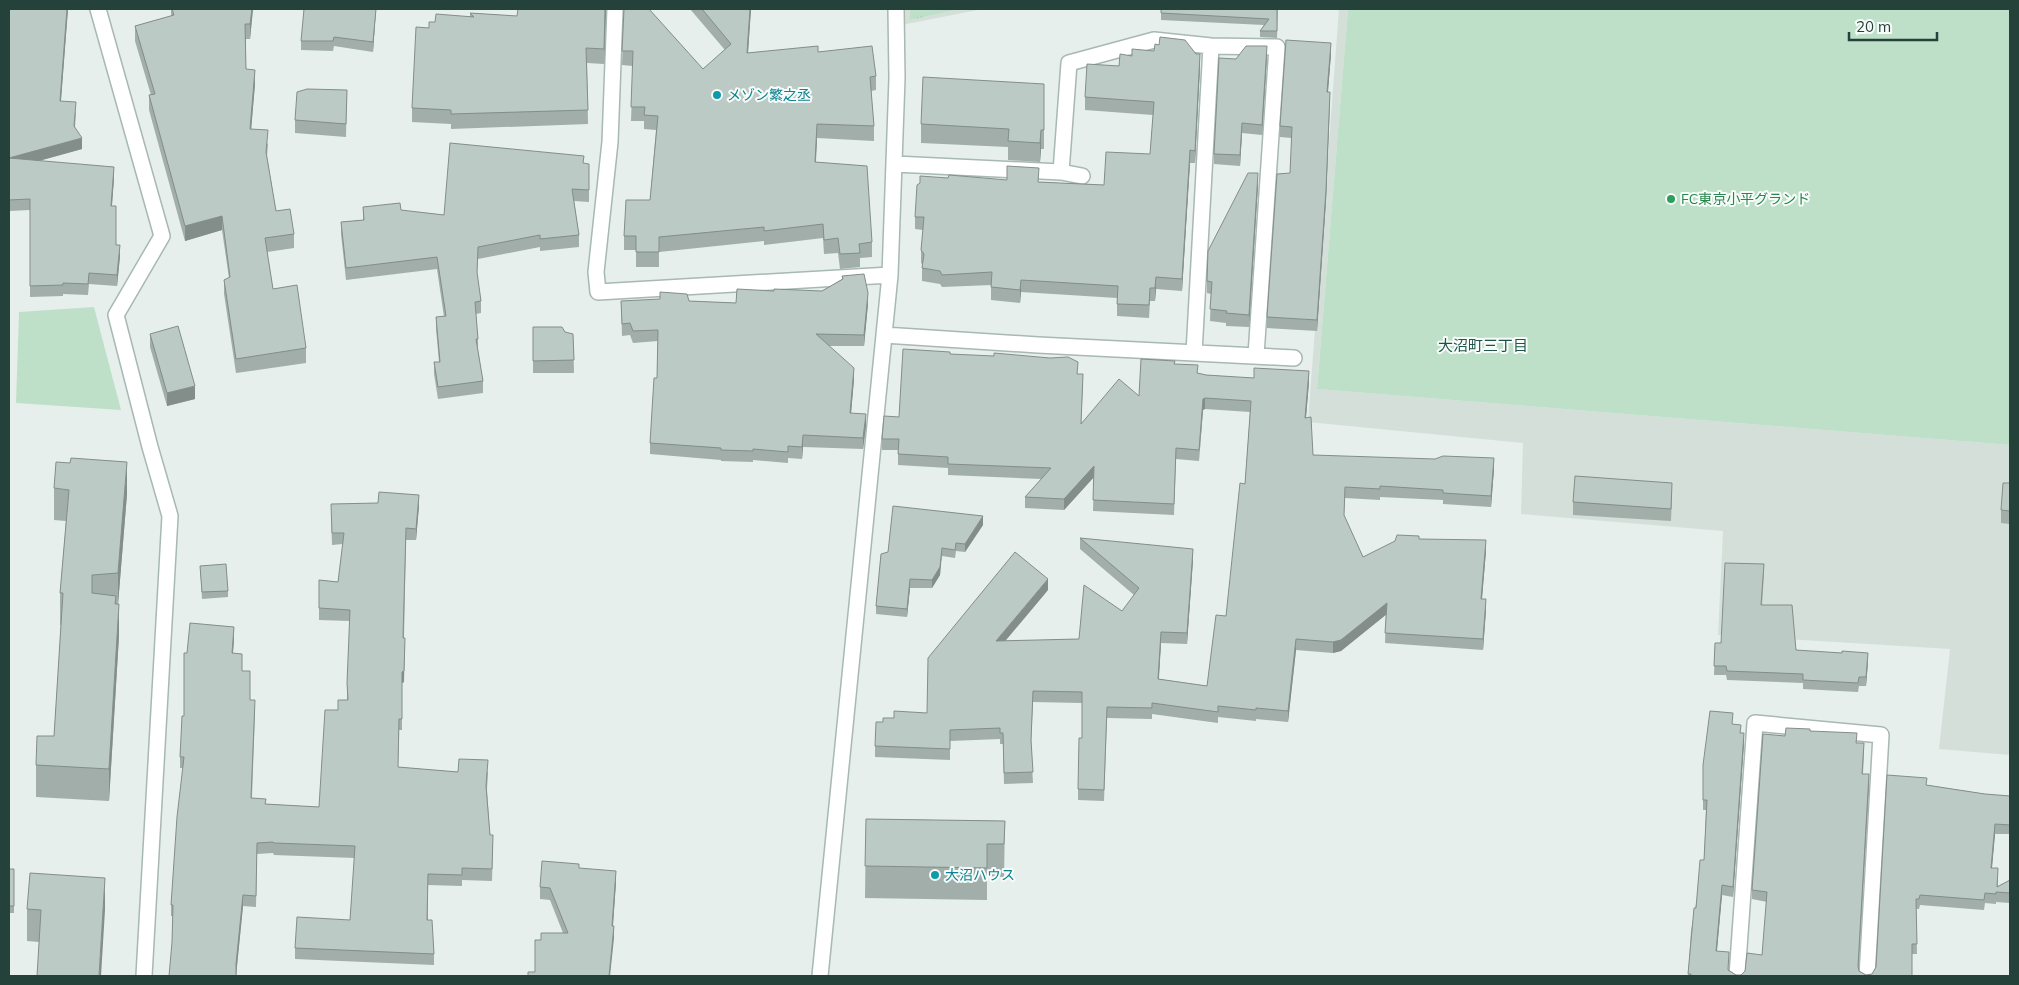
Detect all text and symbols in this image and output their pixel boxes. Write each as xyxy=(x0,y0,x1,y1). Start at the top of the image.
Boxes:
scale bar xyxy=(1849,10,1936,42)
text: 20 m xyxy=(1856,17,1891,36)
place label: メゾン繁之丞 xyxy=(727,86,811,104)
marker: メゾン繁之丞 xyxy=(711,89,723,101)
place label: FC東京小平グランド xyxy=(1681,190,1810,208)
marker: FC東京小平グランド xyxy=(1665,193,1677,205)
district label: 大沼町三丁目 xyxy=(1438,336,1528,355)
place label: 大沼ハウス xyxy=(945,866,1015,884)
marker: 大沼ハウス xyxy=(929,869,941,881)

